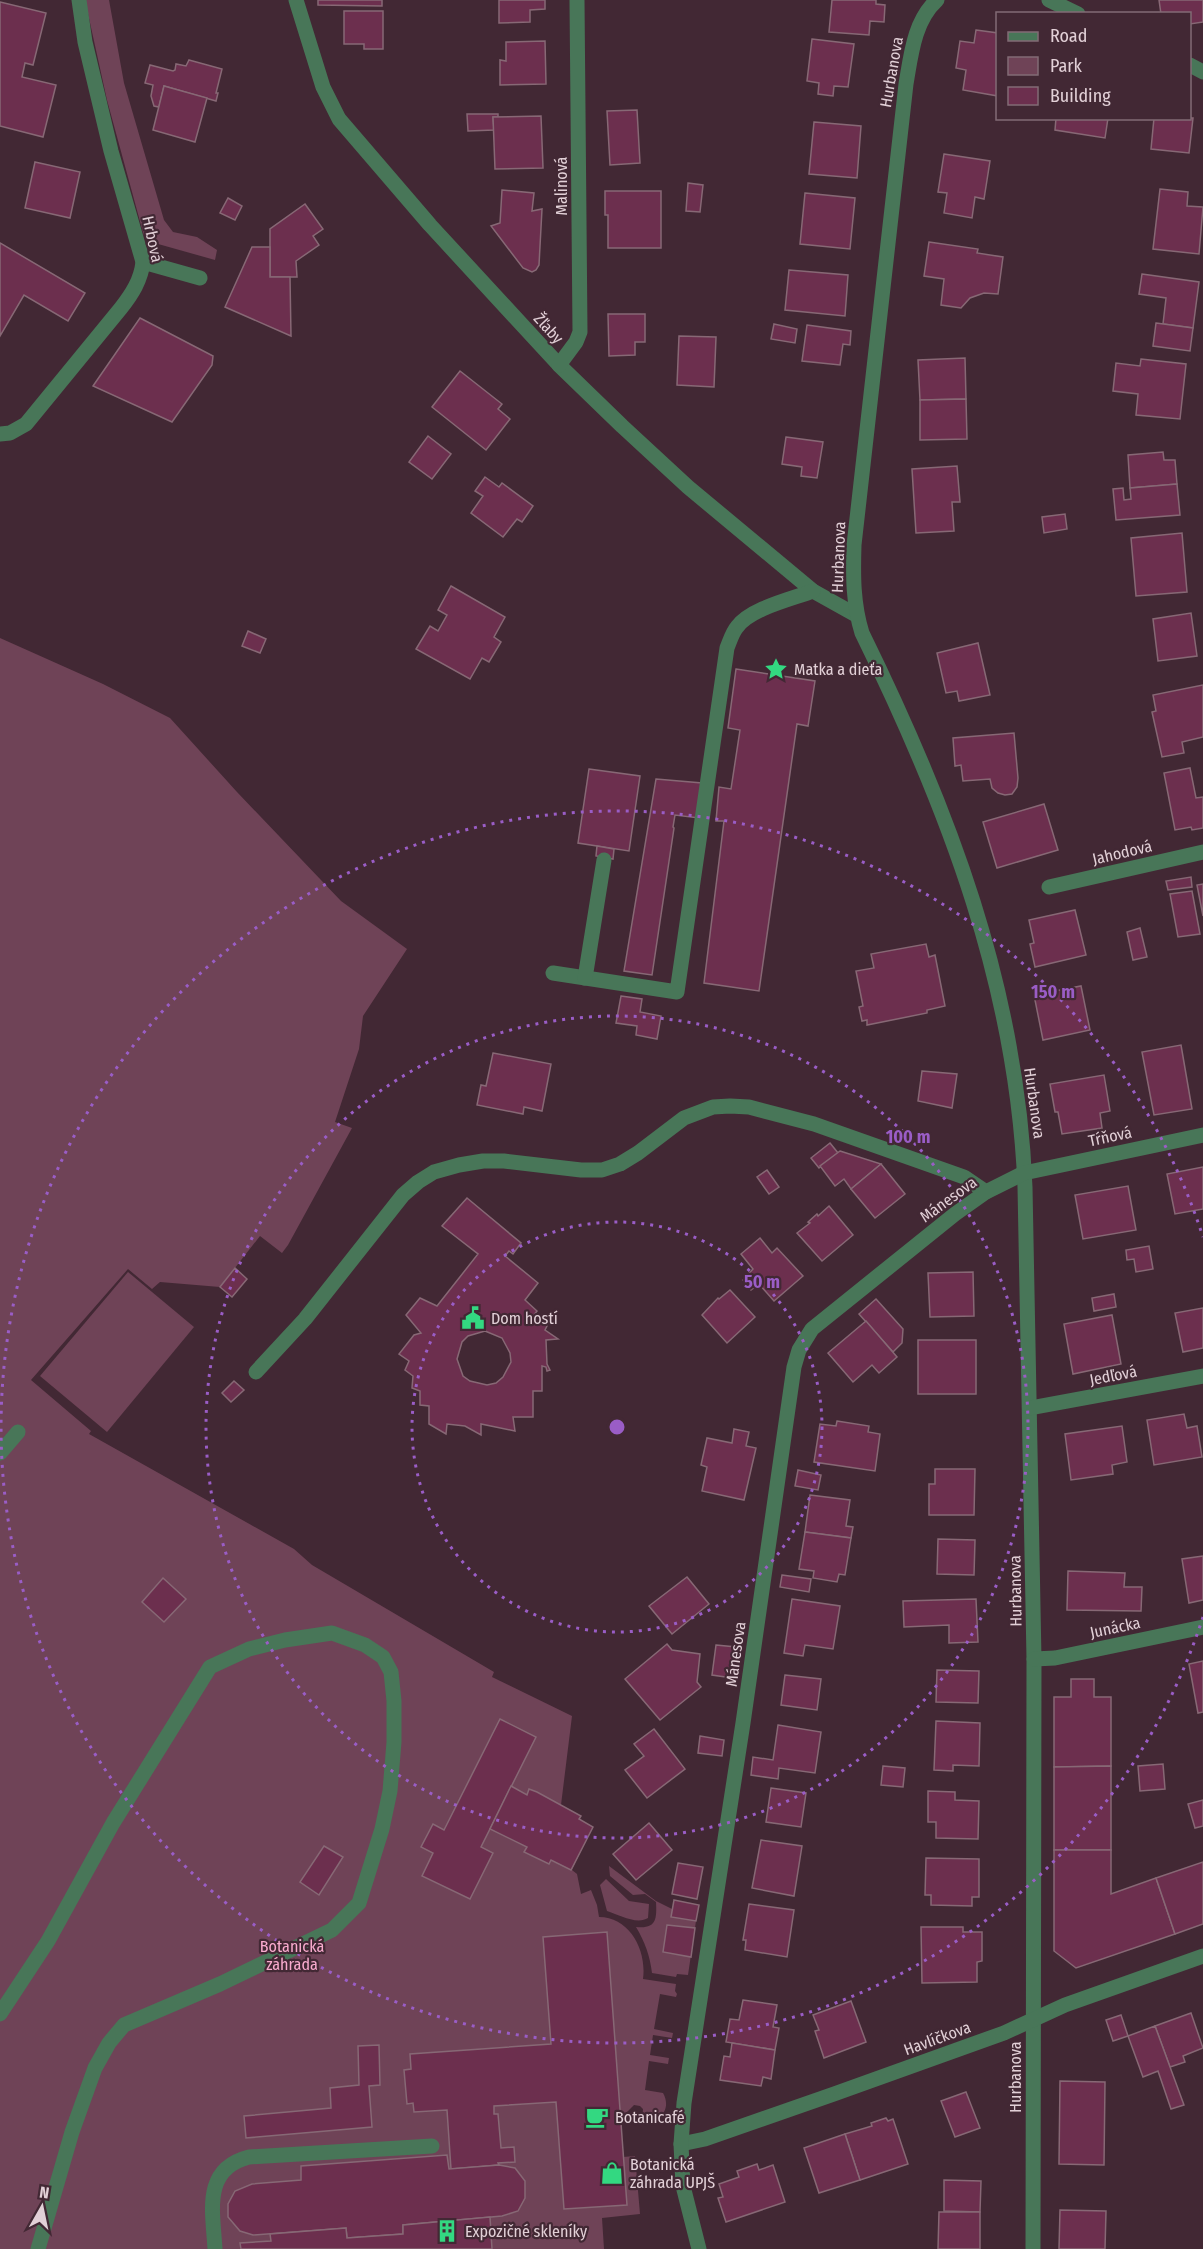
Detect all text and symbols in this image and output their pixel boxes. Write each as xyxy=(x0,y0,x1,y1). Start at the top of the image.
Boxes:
legend xyxy=(996,12,1191,120)
text: Road xyxy=(1050,25,1087,47)
street label: Hurbanova xyxy=(876,35,907,109)
text: Park xyxy=(1050,55,1083,77)
text: Building xyxy=(1050,85,1111,107)
street label: Malinová xyxy=(552,156,571,215)
street label: Hrbová xyxy=(138,214,167,264)
street label: Žľaby xyxy=(530,308,569,348)
street label: Hurbanova xyxy=(828,521,849,593)
place icon: Matka a dieťa xyxy=(763,656,789,682)
place label: Matka a dieťa xyxy=(794,660,882,679)
street label: Jahodová xyxy=(1090,836,1154,869)
text: 150 m xyxy=(1031,981,1075,1003)
street label: Hurbanova xyxy=(1020,1066,1049,1140)
street label: Tŕňová xyxy=(1087,1123,1134,1150)
text: 100 m xyxy=(886,1126,930,1148)
street label: Mánesova xyxy=(916,1172,980,1226)
text: 50 m xyxy=(744,1271,780,1293)
public building icon: Dom hostí xyxy=(460,1305,486,1331)
place label: Dom hostí xyxy=(491,1309,558,1328)
street label: Jedľová xyxy=(1088,1362,1138,1389)
centre of rings xyxy=(607,1417,627,1437)
street label: Hurbanova xyxy=(1005,1555,1026,1627)
street label: Junácka xyxy=(1088,1613,1142,1642)
street label: Mánesova xyxy=(722,1620,749,1688)
park label: Botanická záhrada xyxy=(260,1937,324,1974)
street label: Havlíčkova xyxy=(901,2018,973,2059)
street label: Hurbanova xyxy=(1006,2041,1025,2113)
cafe icon: Botanicafé xyxy=(584,2104,610,2130)
place label: Botanicafé xyxy=(615,2108,685,2127)
place label: Botanická záhrada UPJŠ xyxy=(630,2155,715,2192)
shop icon: Botanická záhrada UPJŠ xyxy=(599,2160,625,2186)
north arrow xyxy=(12,2177,72,2237)
text: N xyxy=(38,2183,50,2203)
building icon: Expozičné skleníky xyxy=(434,2218,460,2244)
place label: Expozičné skleníky xyxy=(465,2222,588,2241)

